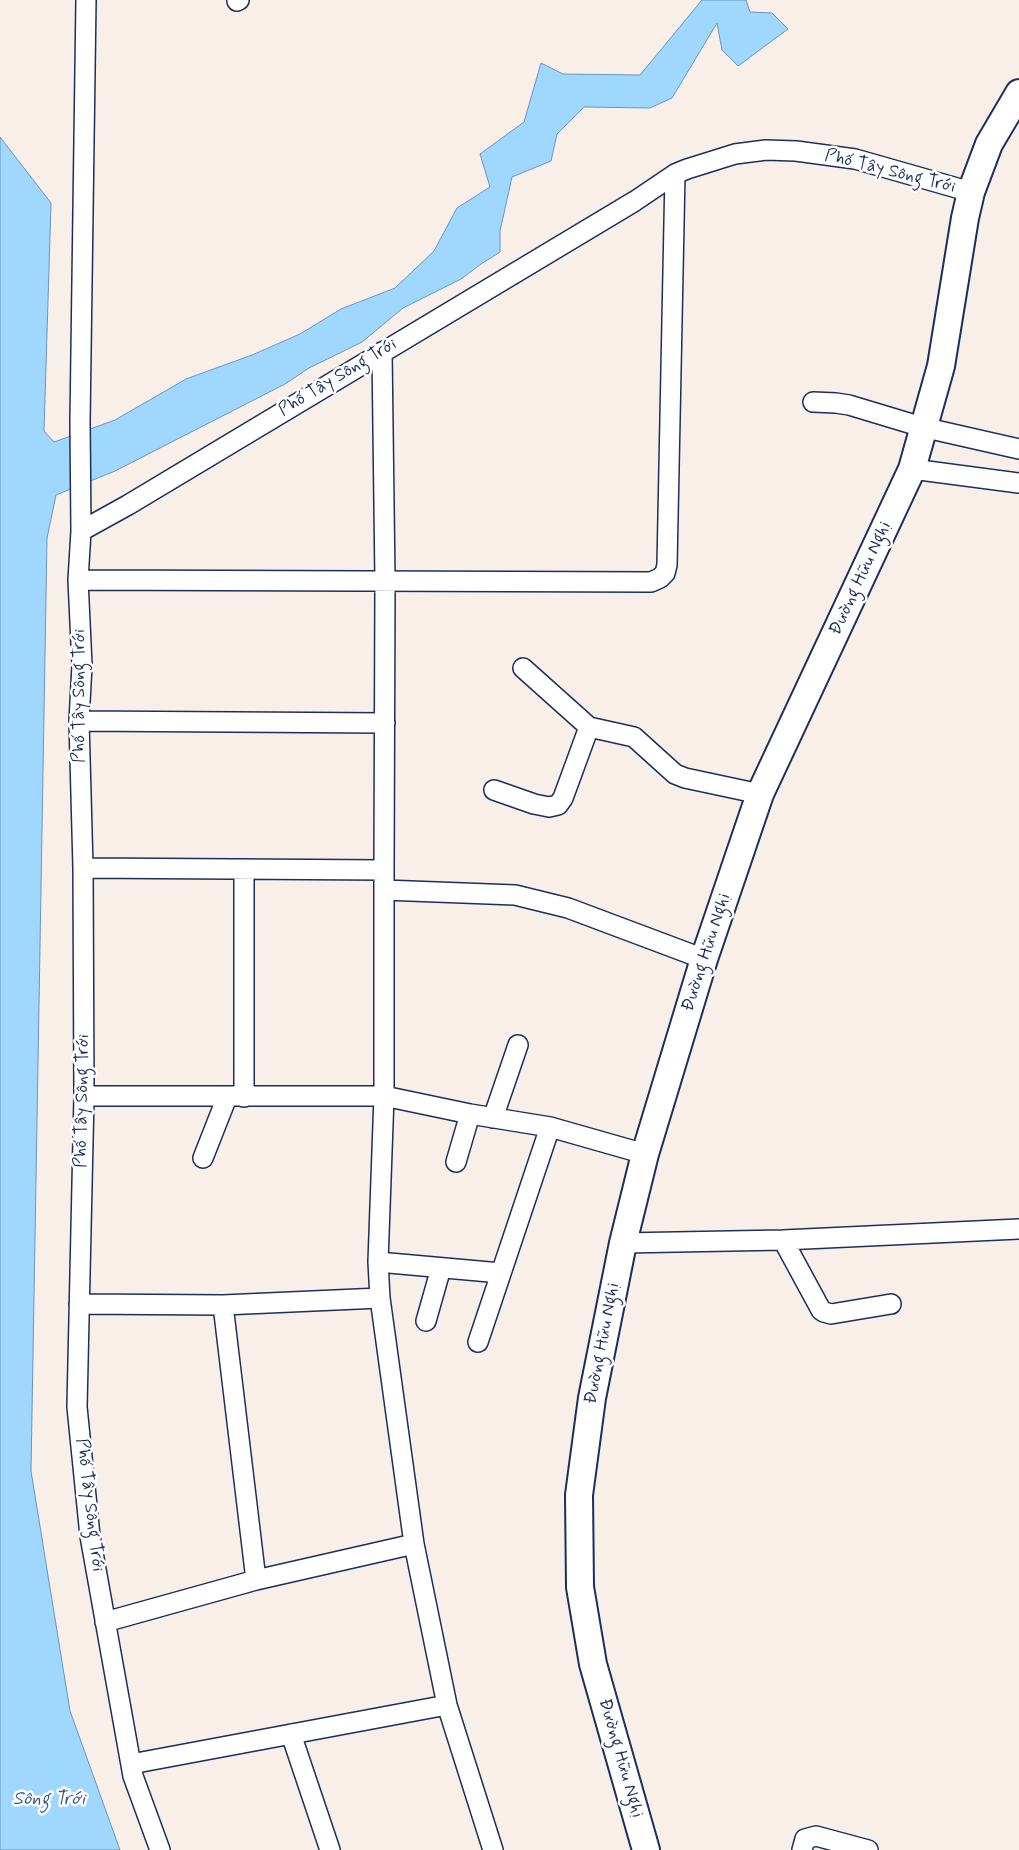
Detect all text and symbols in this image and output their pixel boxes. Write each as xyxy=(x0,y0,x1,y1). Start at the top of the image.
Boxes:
street label: Phố Tây Sông Trới xyxy=(822,145,958,199)
street label: Phố Tây Sông Trới xyxy=(275,334,401,422)
street label: Đường Hữu Nghị xyxy=(825,519,897,639)
street label: Phố Tây Sông Trới xyxy=(69,629,91,763)
street label: Đường Hữu Nghị xyxy=(678,891,736,1015)
street label: Phố Tây Sông Trới xyxy=(71,1034,95,1168)
street label: Đường Hữu Nghị xyxy=(581,1282,625,1406)
street label: Phố Tây Sông Trới xyxy=(70,1437,108,1573)
street label: Đường Hữu Nghị xyxy=(593,1696,647,1820)
water label: Sông Trới xyxy=(13,1789,85,1811)

